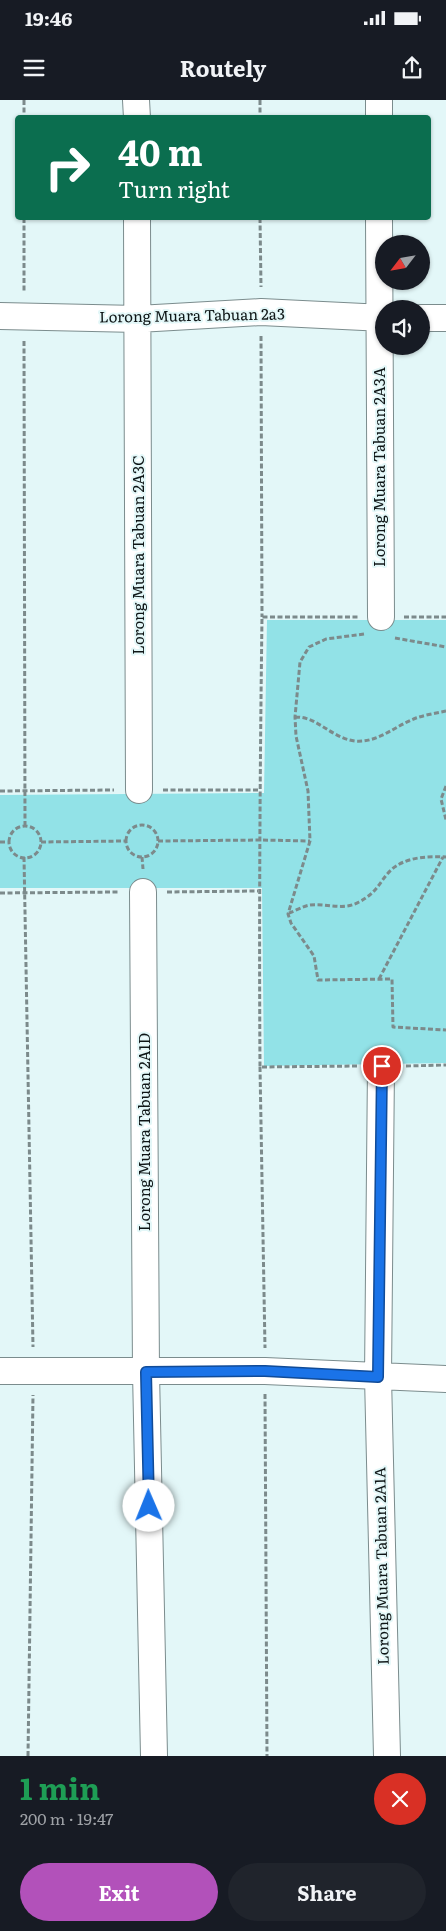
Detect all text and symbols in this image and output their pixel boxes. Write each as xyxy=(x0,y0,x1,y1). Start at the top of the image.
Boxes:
text: 19:46 xyxy=(25,4,72,32)
text: Routely xyxy=(180,51,266,84)
icon: menu xyxy=(20,54,48,82)
icon: share xyxy=(398,54,426,82)
text: 40 m xyxy=(118,125,203,177)
icon: right xyxy=(35,135,100,200)
text: Turn right xyxy=(118,172,230,205)
north arrow xyxy=(375,235,430,290)
map controls xyxy=(375,235,430,355)
button: sound xyxy=(375,300,430,355)
street label: Lorong Muara Tabuan 2a3 xyxy=(99,301,285,328)
street label: Lorong Muara Tabuan 2A3A xyxy=(367,367,390,567)
street label: Lorong Muara Tabuan 2A3C xyxy=(126,455,149,655)
street label: Lorong Muara Tabuan 2A1D xyxy=(132,1033,155,1231)
pin xyxy=(361,1045,403,1087)
icon: arrive xyxy=(368,1052,396,1080)
street label: Lorong Muara Tabuan 2A1A xyxy=(367,1467,394,1665)
position arrow xyxy=(122,1479,174,1531)
text: 1 min xyxy=(20,1765,100,1809)
button: close xyxy=(374,1773,426,1825)
text: 200 m · 19:47 xyxy=(20,1806,113,1830)
button: Exit xyxy=(20,1863,218,1921)
button: Share xyxy=(228,1863,426,1921)

